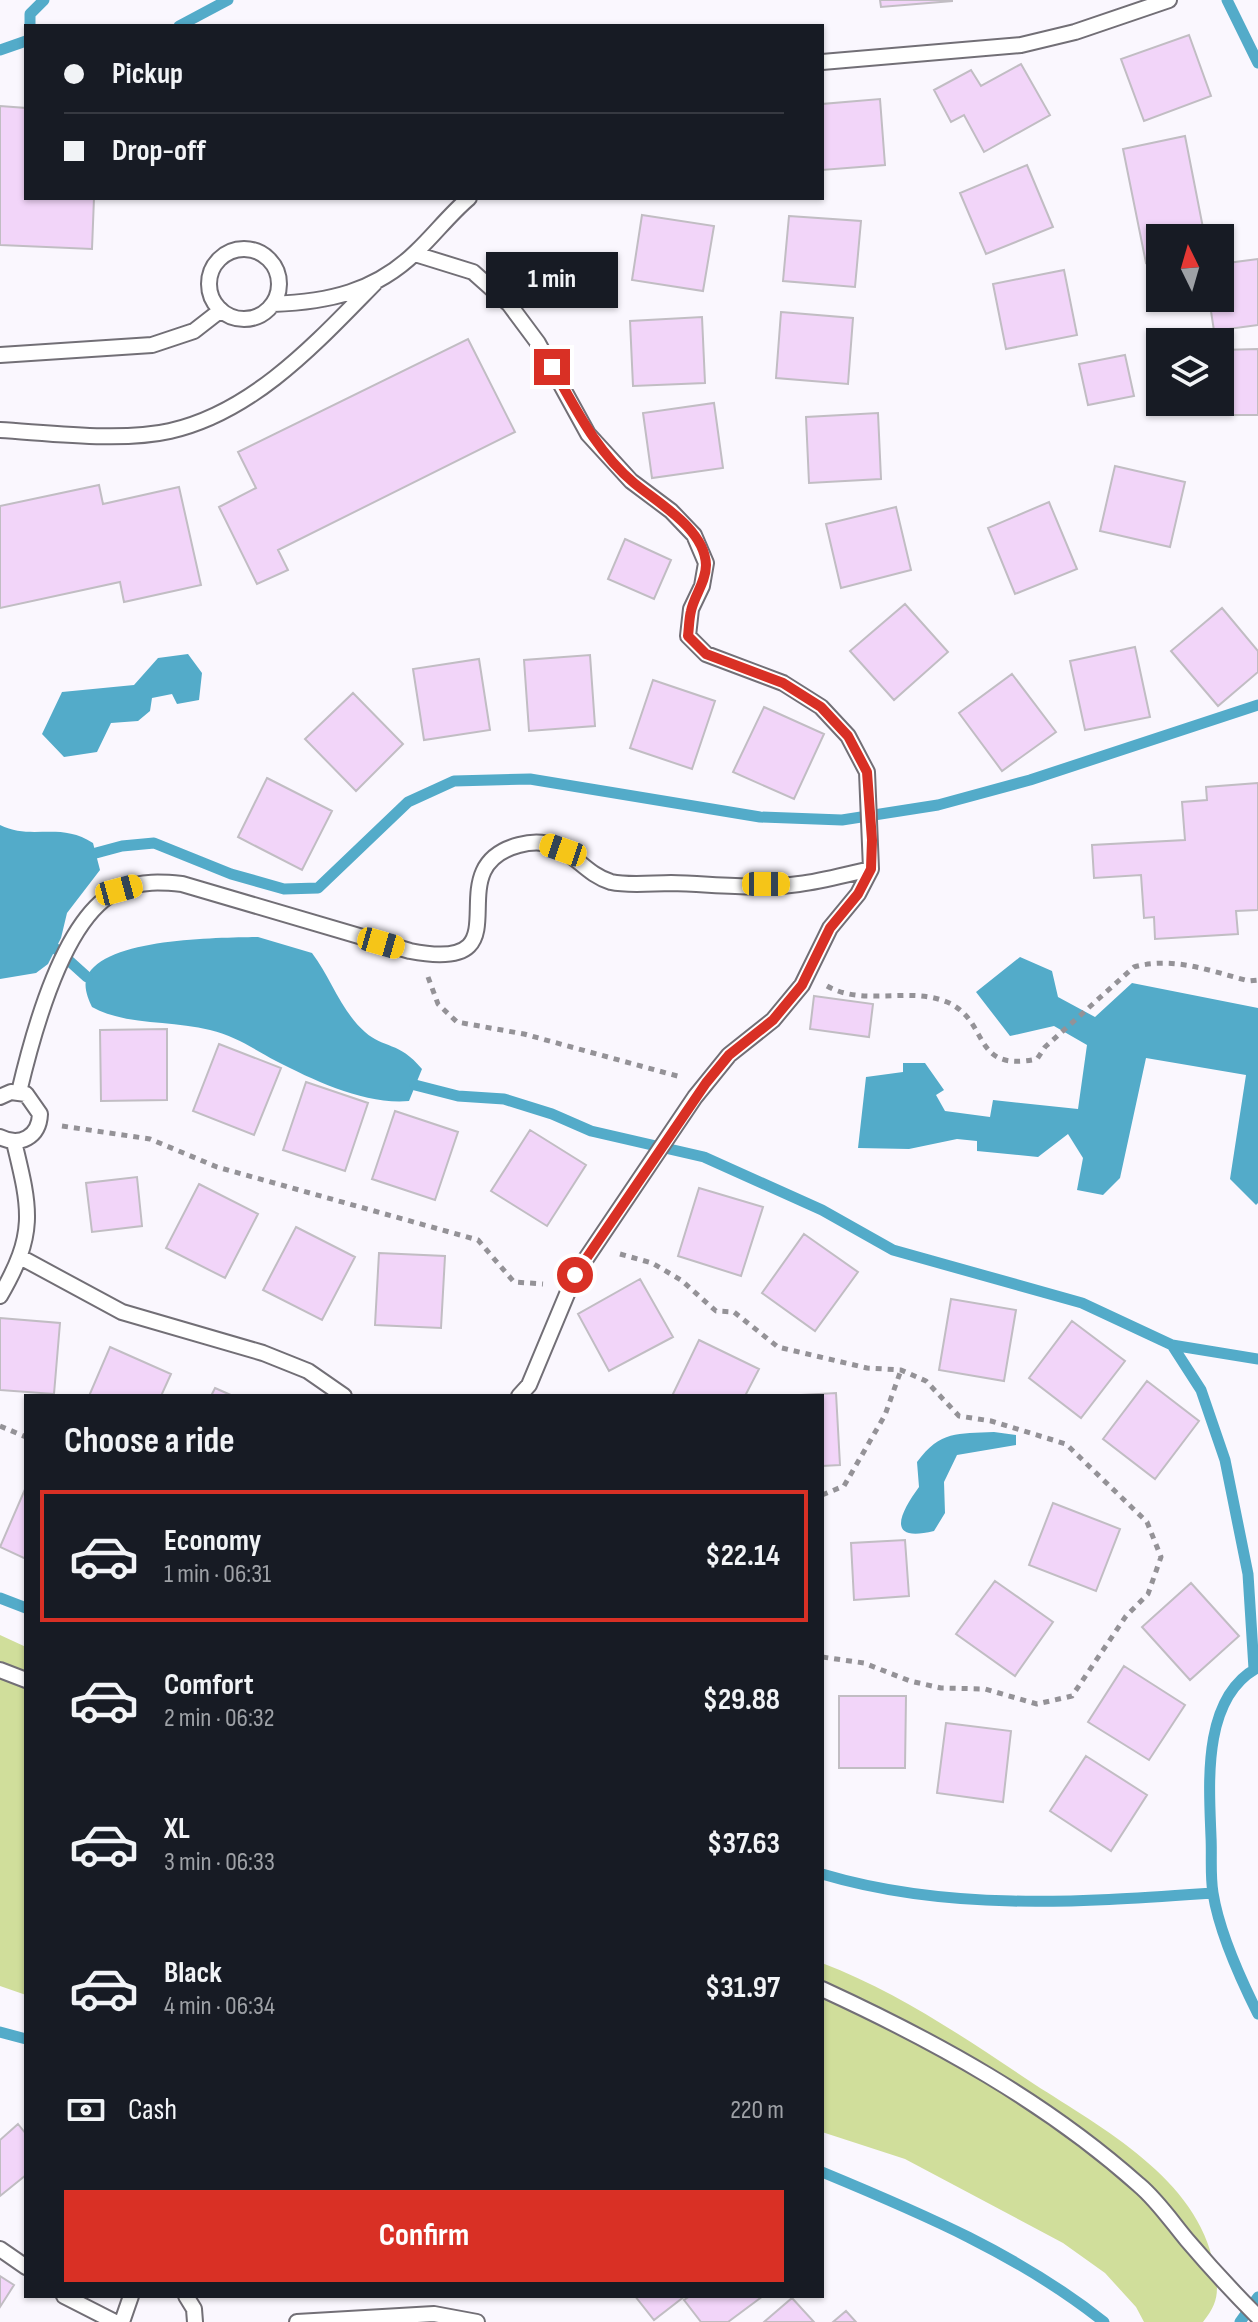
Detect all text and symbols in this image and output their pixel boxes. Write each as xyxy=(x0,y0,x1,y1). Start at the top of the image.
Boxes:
text: Pickup xyxy=(112,56,183,92)
text: Drop-off xyxy=(112,133,206,169)
north arrow xyxy=(1146,224,1234,312)
map controls xyxy=(1146,224,1234,416)
callout: 1 min xyxy=(486,251,618,307)
text: 1 min xyxy=(528,264,576,295)
button: layers xyxy=(1146,328,1234,416)
route end xyxy=(534,349,570,385)
car xyxy=(536,831,590,869)
car xyxy=(93,872,145,908)
car xyxy=(742,872,790,896)
car xyxy=(355,925,407,961)
route start xyxy=(557,1257,593,1293)
text: Choose a ride xyxy=(64,1420,235,1463)
icon: car xyxy=(68,1520,140,1592)
text: Economy xyxy=(164,1523,261,1559)
text: $22.14 xyxy=(705,1538,780,1574)
text: 1 min · 06:31 xyxy=(164,1559,271,1590)
icon: car xyxy=(68,1664,140,1736)
text: Comfort xyxy=(164,1667,254,1703)
text: $29.88 xyxy=(703,1682,780,1718)
text: 2 min · 06:32 xyxy=(164,1703,274,1734)
icon: car xyxy=(68,1808,140,1880)
text: XL xyxy=(164,1811,190,1847)
text: $37.63 xyxy=(707,1826,780,1862)
text: 3 min · 06:33 xyxy=(164,1847,275,1878)
icon: car xyxy=(68,1952,140,2024)
text: Black xyxy=(164,1955,222,1991)
text: $31.97 xyxy=(705,1970,780,2006)
text: 4 min · 06:34 xyxy=(164,1991,275,2022)
icon: cash xyxy=(64,2088,108,2132)
text: Cash xyxy=(128,2092,177,2128)
text: 220 m xyxy=(730,2095,784,2126)
button: Confirm xyxy=(64,2190,784,2282)

